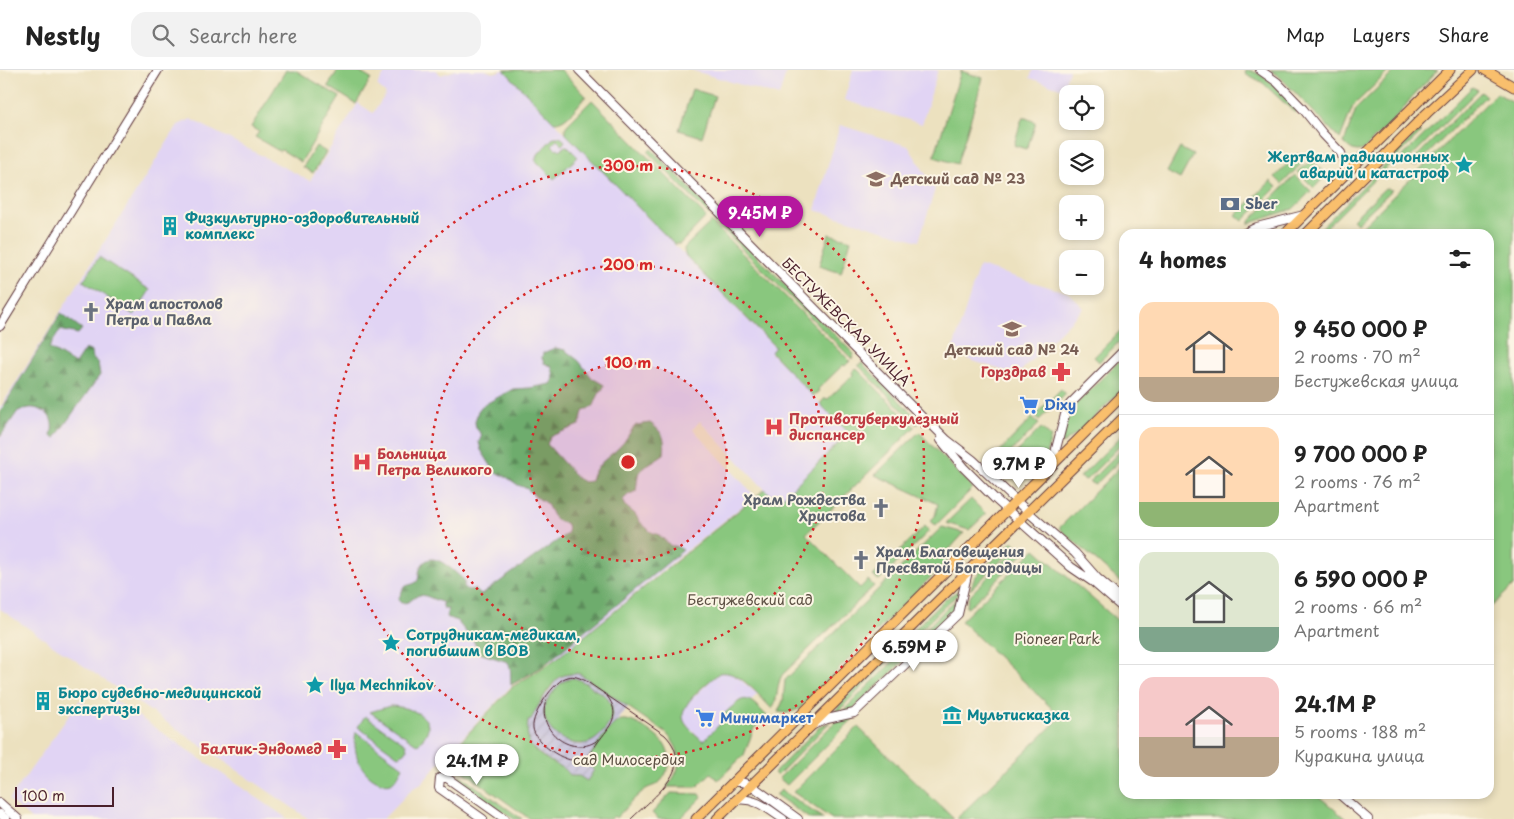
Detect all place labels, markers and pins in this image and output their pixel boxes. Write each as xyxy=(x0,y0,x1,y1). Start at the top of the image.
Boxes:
place label: Жертвам радиационных аварий и катастроф xyxy=(1267,146,1449,183)
place icon: Жертвам радиационных аварий и катастроф xyxy=(1453,154,1475,176)
school or university icon: Детский сад № 23 xyxy=(865,168,887,190)
place label: Детский сад № 23 xyxy=(890,168,1025,189)
bank icon: Sber xyxy=(1219,193,1241,215)
place label: Sber xyxy=(1245,193,1279,214)
pin: 9.45M ₽ xyxy=(714,196,806,238)
place label: Физкультурно-оздоровительный комплекс xyxy=(185,207,420,244)
building icon: Физкультурно-оздоровительный комплекс xyxy=(159,215,181,237)
place label: Храм апостолов Петра и Павла xyxy=(106,293,223,330)
church icon: Храм апостолов Петра и Павла xyxy=(80,301,102,323)
school or university icon: Детский сад № 24 xyxy=(1001,318,1023,340)
place label: Детский сад № 24 xyxy=(944,339,1080,360)
place label: Горздрав xyxy=(981,361,1046,382)
pharmacy icon: Горздрав xyxy=(1050,361,1072,383)
supermarket icon: Dixy xyxy=(1018,394,1040,416)
place label: Dixy xyxy=(1044,394,1076,415)
place label: Противотуберкулезный диспансер xyxy=(789,408,959,445)
hospital icon: Противотуберкулезный диспансер xyxy=(763,416,785,438)
place label: Больница Петра Великого xyxy=(377,443,492,480)
pin: 9.7M ₽ xyxy=(978,446,1060,489)
hospital icon: Больница Петра Великого xyxy=(351,451,373,473)
centre of rings xyxy=(619,453,637,471)
place label: Храм Рождества Христова xyxy=(744,489,867,526)
church icon: Храм Рождества Христова xyxy=(870,497,892,519)
place label: Храм Благовещения Пресвятой Богородицы xyxy=(876,541,1042,578)
church icon: Храм Благовещения Пресвятой Богородицы xyxy=(850,549,872,571)
place label: Сотрудникам-медикам, погибшим в ВОВ xyxy=(406,624,580,661)
pin: 6.59M ₽ xyxy=(868,630,960,672)
place icon: Сотрудникам-медикам, погибшим в ВОВ xyxy=(380,632,402,654)
place icon: Ilya Mechnikov xyxy=(304,674,326,696)
place label: Ilya Mechnikov xyxy=(330,674,434,695)
place label: Бюро судебно-медицинской экспертизы xyxy=(58,682,262,719)
building icon: Бюро судебно-медицинской экспертизы xyxy=(32,690,54,712)
museum icon: Мультисказка xyxy=(941,704,963,726)
place label: Мультисказка xyxy=(967,704,1070,725)
supermarket icon: Минимаркет xyxy=(694,707,716,729)
place label: Минимаркет xyxy=(720,707,814,728)
place label: Балтик-Эндомед xyxy=(200,738,323,759)
pharmacy icon: Балтик-Эндомед xyxy=(326,738,348,760)
pin: 24.1M ₽ xyxy=(431,744,523,786)

